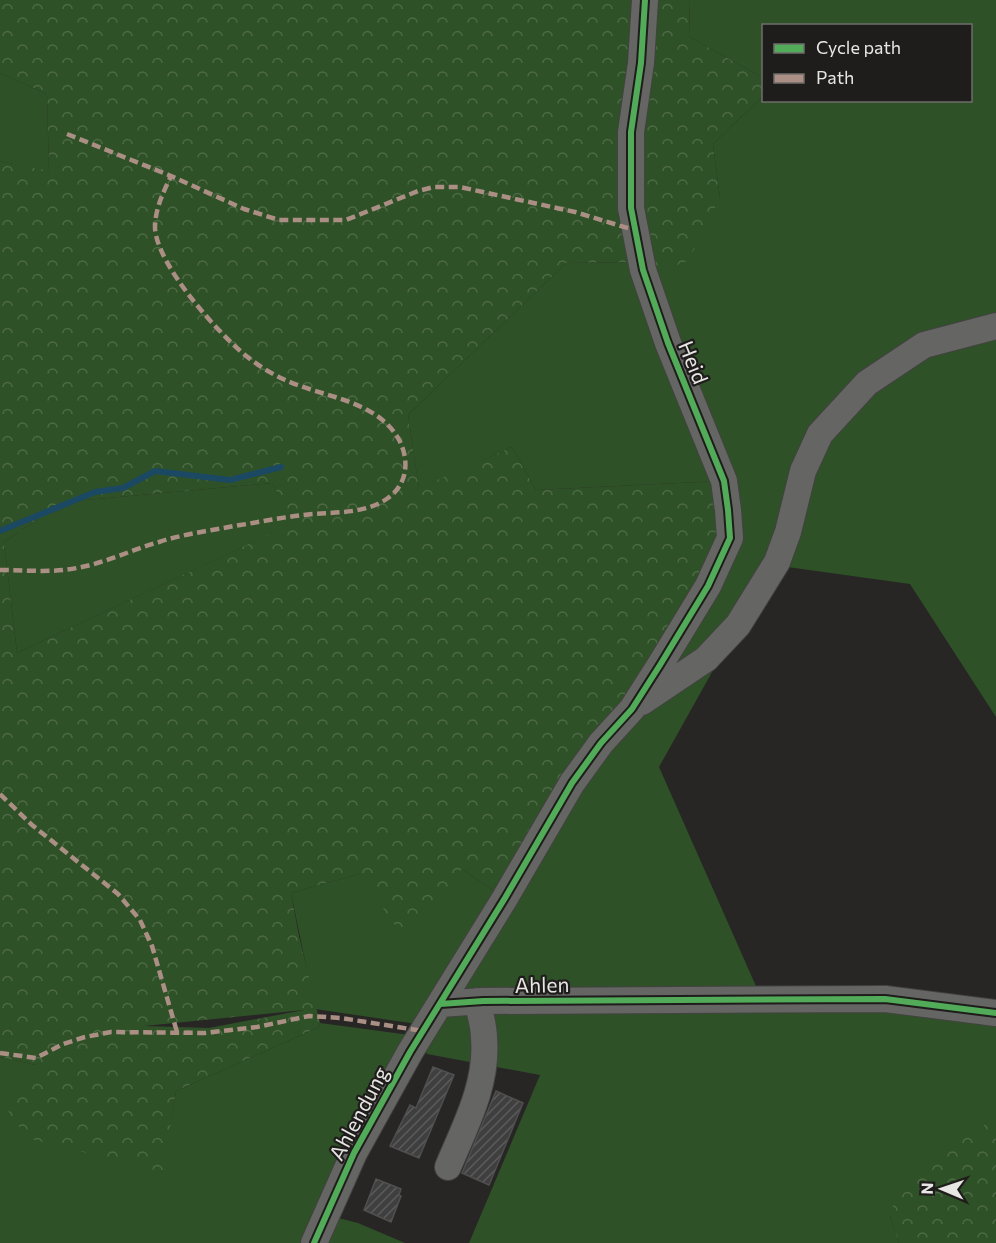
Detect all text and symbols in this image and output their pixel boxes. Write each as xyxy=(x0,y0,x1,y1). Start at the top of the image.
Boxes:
legend xyxy=(762,24,972,102)
text: Cycle path xyxy=(816,36,901,58)
text: Path xyxy=(816,66,854,88)
street label: Heid xyxy=(674,337,714,387)
street label: Ahlen xyxy=(514,971,570,997)
street label: Ahlendung xyxy=(323,1062,393,1164)
north arrow xyxy=(912,1159,972,1219)
text: N xyxy=(917,1182,936,1195)

